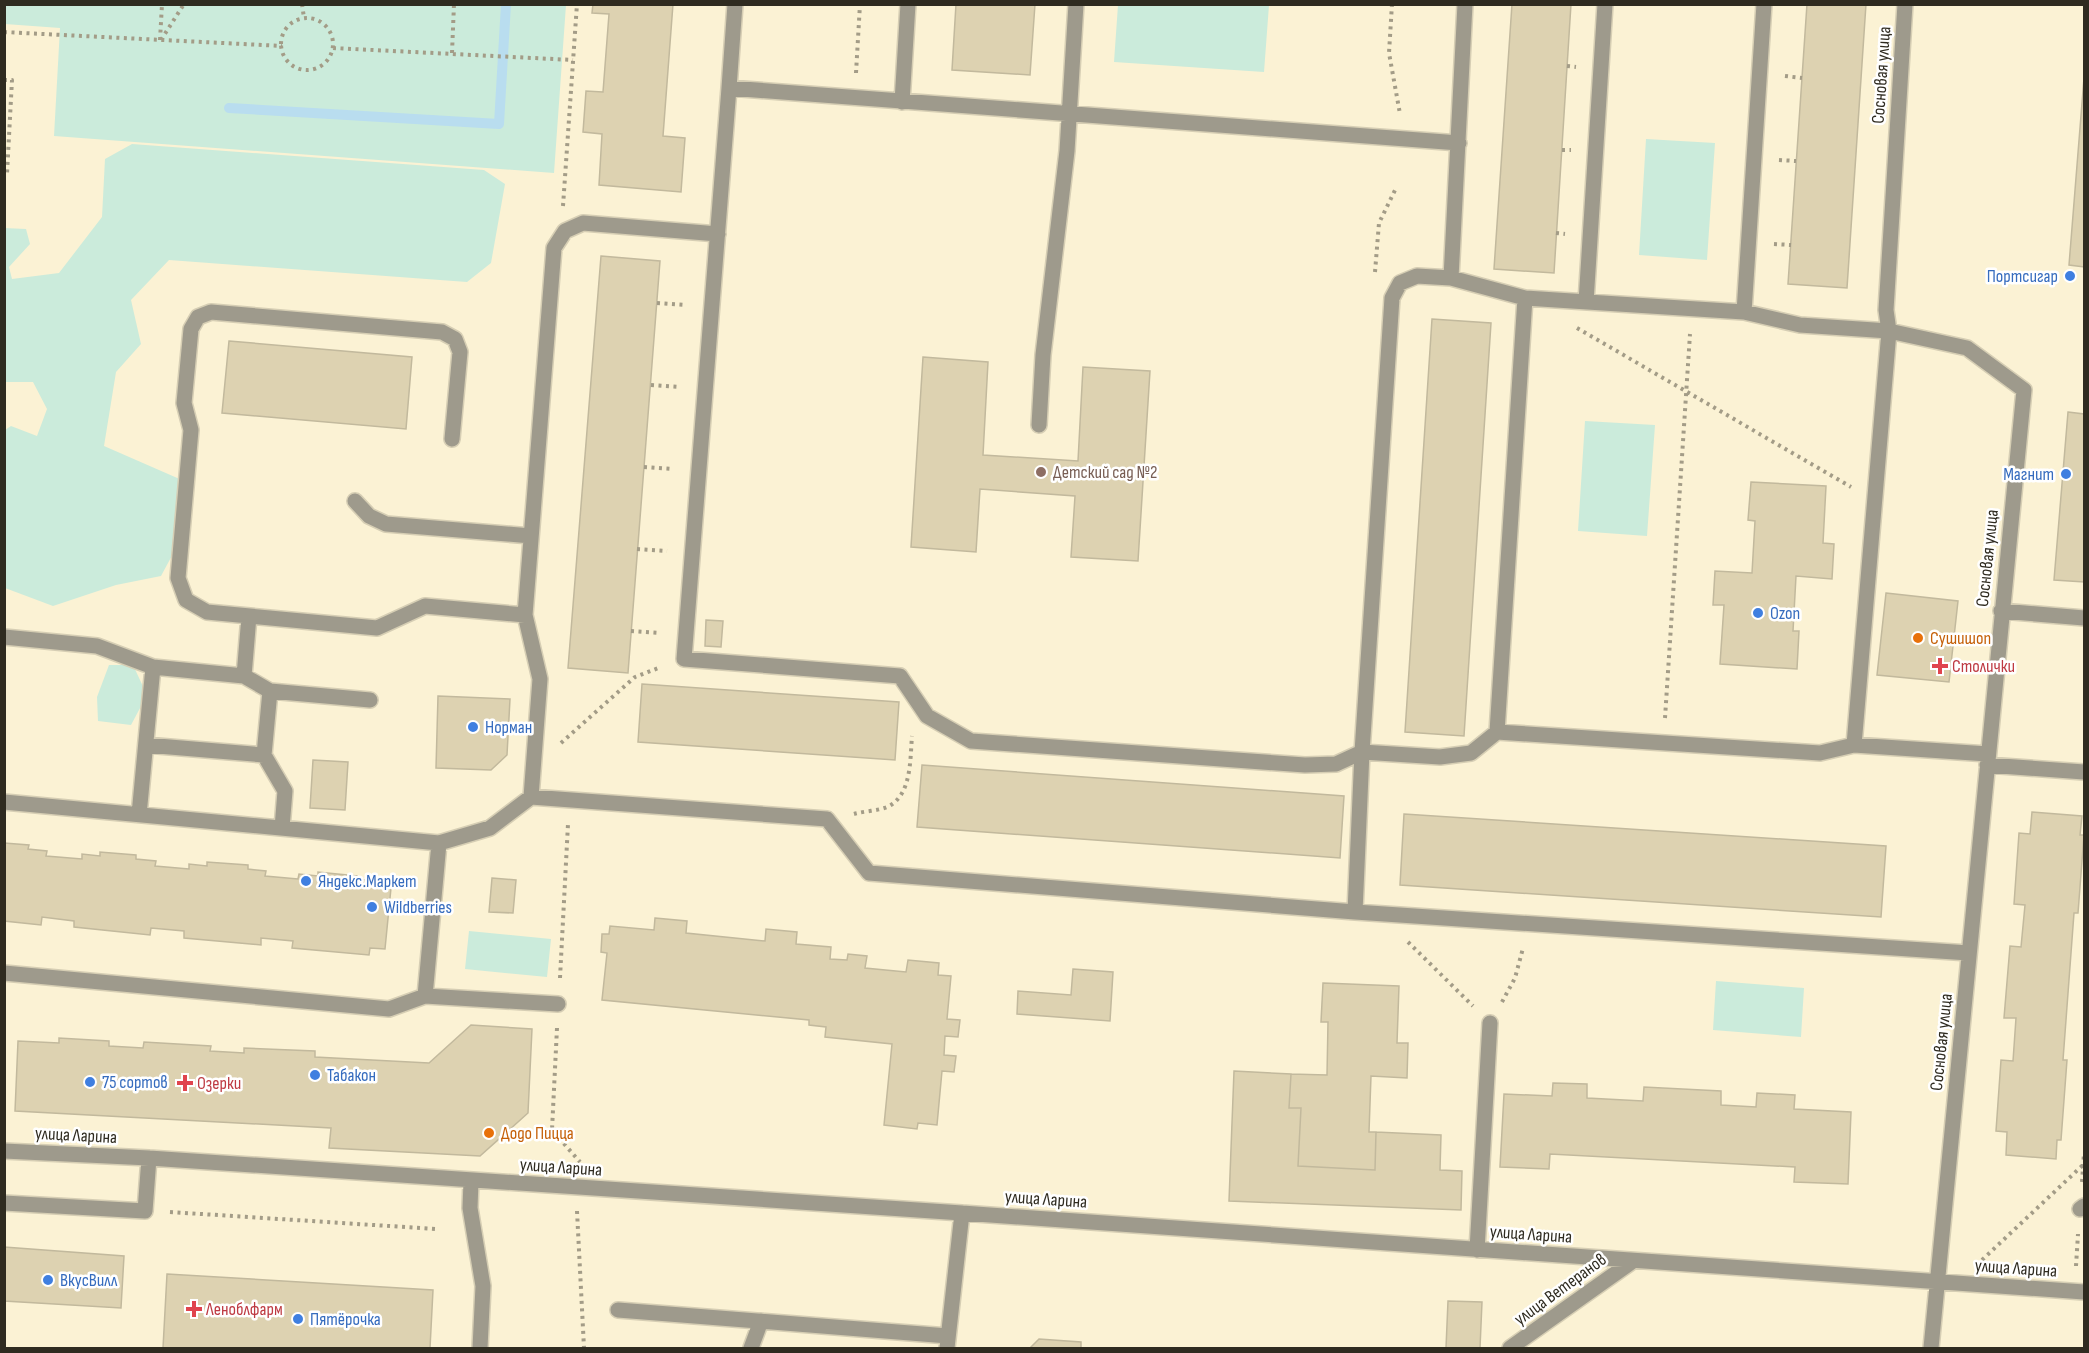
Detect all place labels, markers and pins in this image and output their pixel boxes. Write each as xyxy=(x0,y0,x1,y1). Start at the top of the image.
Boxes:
place label: Портсигар xyxy=(1987,266,2058,287)
marker: Портсигар xyxy=(2063,269,2077,283)
place label: Детский сад №2 xyxy=(1053,462,1158,483)
place label: Магнит xyxy=(2003,464,2054,485)
marker: Детский сад №2 xyxy=(1034,465,1048,479)
marker: Магнит xyxy=(2059,467,2073,481)
place label: Ozon xyxy=(1770,603,1800,624)
marker: Ozon xyxy=(1751,606,1765,620)
place label: Сушишоп xyxy=(1930,628,1991,649)
marker: Сушишоп xyxy=(1911,631,1925,645)
place label: Столички xyxy=(1952,656,2015,677)
marker: Столички xyxy=(1933,659,1947,673)
place label: Норман xyxy=(485,717,532,738)
marker: Норман xyxy=(466,720,480,734)
place label: Яндекс.Маркет xyxy=(318,871,417,892)
marker: Яндекс.Маркет xyxy=(299,874,313,888)
place label: Wildberries xyxy=(384,897,452,918)
marker: Wildberries xyxy=(365,900,379,914)
place label: Табакон xyxy=(327,1065,376,1086)
marker: Табакон xyxy=(308,1068,322,1082)
place label: 75 сортов xyxy=(102,1072,168,1093)
place label: Озерки xyxy=(197,1073,241,1094)
marker: 75 сортов xyxy=(83,1075,97,1089)
marker: Озерки xyxy=(178,1076,192,1090)
place label: Додо Пицца xyxy=(501,1123,574,1144)
marker: Додо Пицца xyxy=(482,1126,496,1140)
place label: ВкусВилл xyxy=(60,1270,118,1291)
marker: ВкусВилл xyxy=(41,1273,55,1287)
place label: Леноблфарм xyxy=(205,1299,283,1320)
marker: Леноблфарм xyxy=(187,1302,201,1316)
place label: Пятёрочка xyxy=(310,1309,381,1330)
marker: Пятёрочка xyxy=(291,1312,305,1326)

